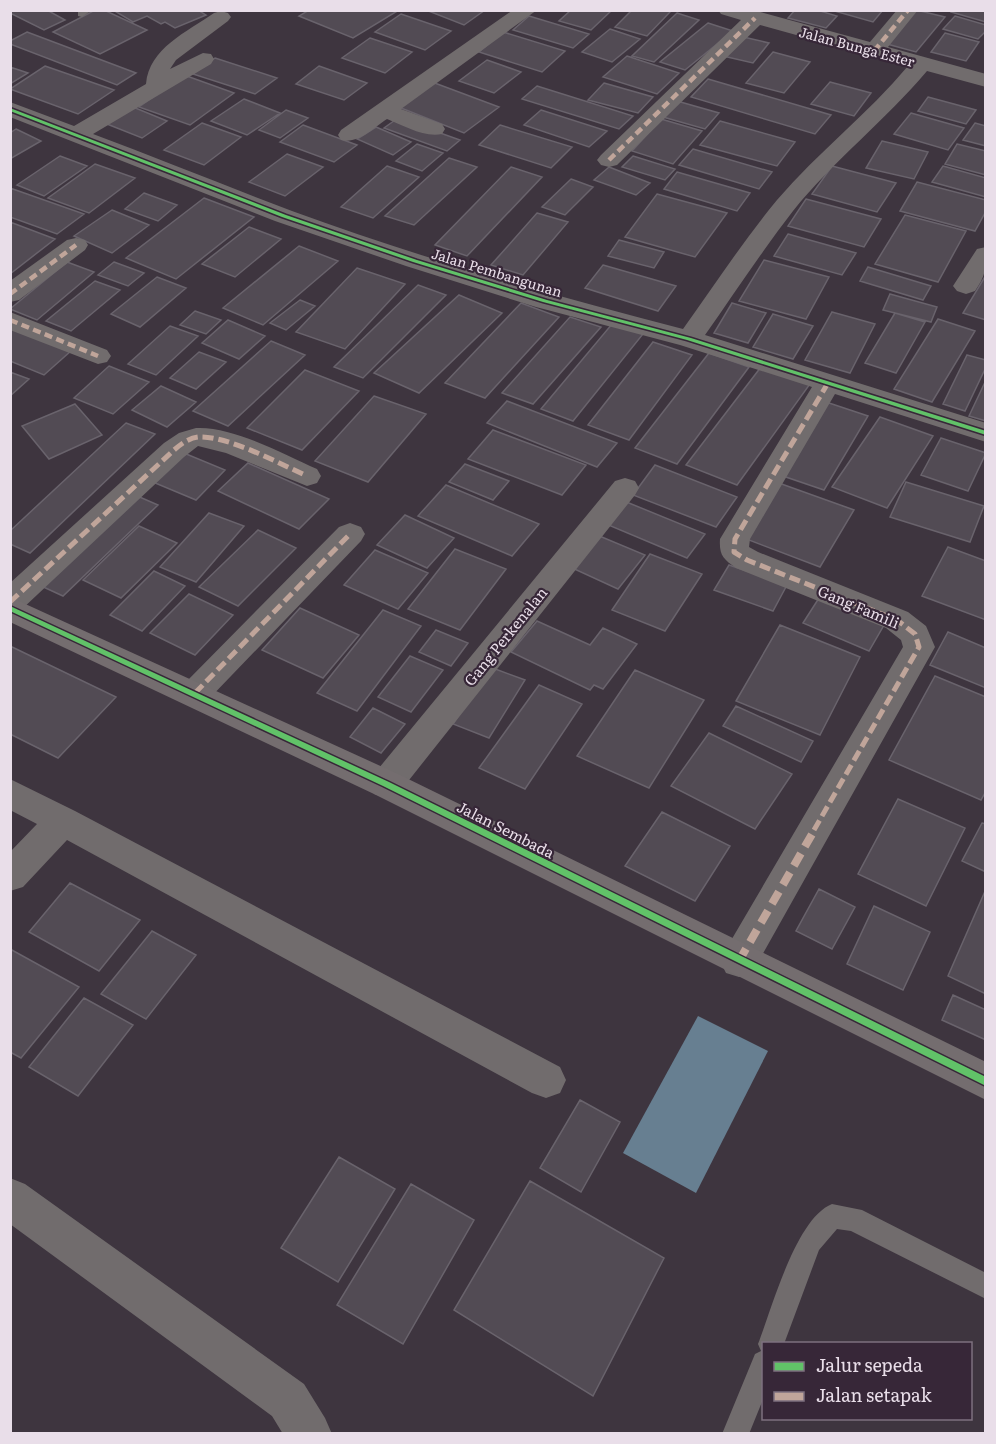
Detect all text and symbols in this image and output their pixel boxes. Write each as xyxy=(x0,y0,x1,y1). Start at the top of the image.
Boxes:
street label: Jalan Bunga Ester xyxy=(797,21,917,71)
street label: Jalan Pembangunan xyxy=(429,243,565,301)
street label: Gang Famili xyxy=(815,578,903,634)
street label: Gang Perkenalan xyxy=(458,582,552,690)
street label: Jalan Sembada xyxy=(453,795,560,864)
legend xyxy=(762,1342,972,1420)
text: Jalur sepeda xyxy=(816,1351,923,1378)
text: Jalan setapak xyxy=(816,1381,933,1408)

